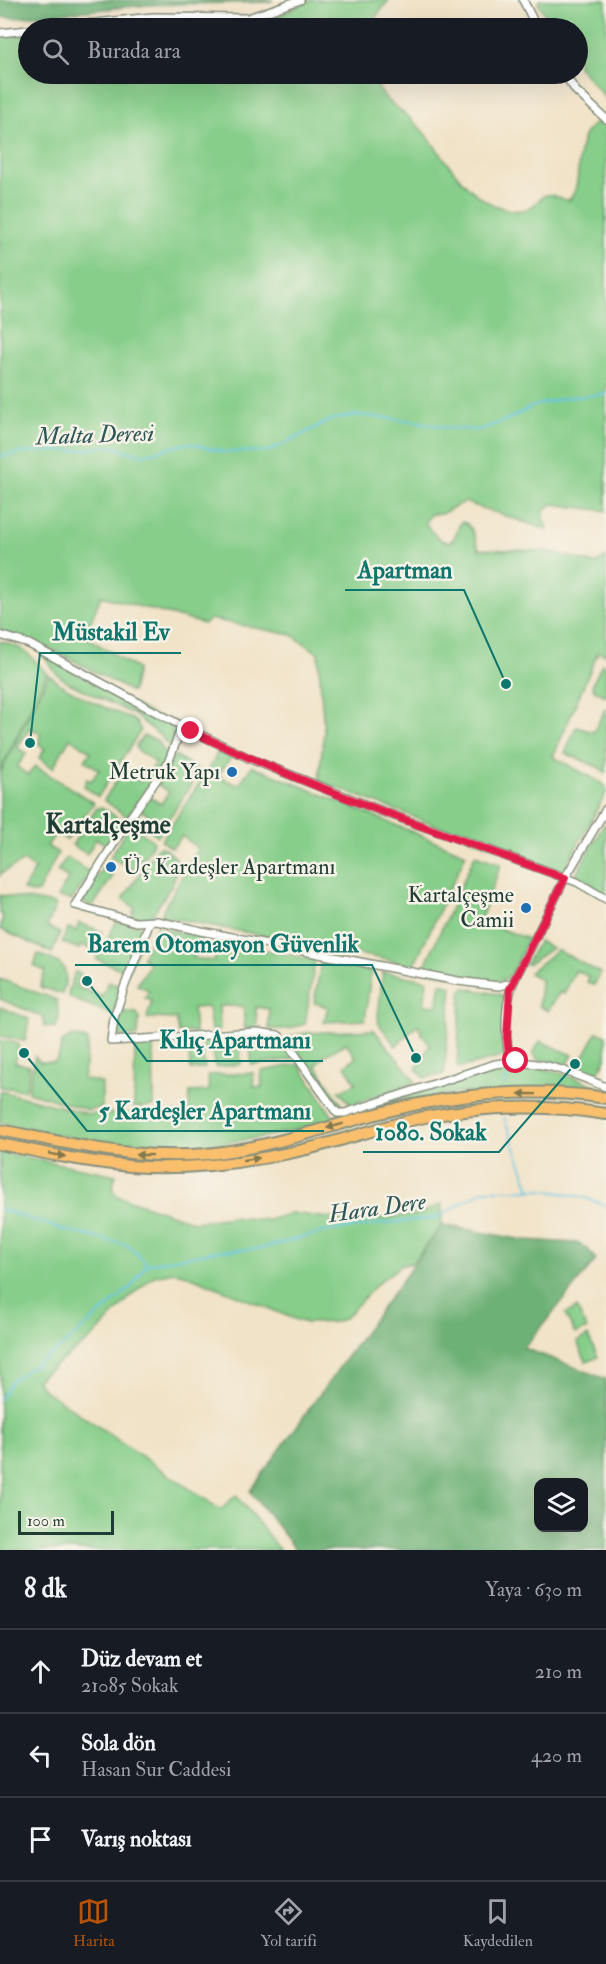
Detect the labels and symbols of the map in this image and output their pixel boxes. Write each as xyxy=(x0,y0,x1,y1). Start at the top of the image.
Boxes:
water label: Malta Deresi xyxy=(33,417,155,453)
callout: Apartman xyxy=(345,548,464,590)
text: Apartman xyxy=(357,555,453,586)
callout: Müstakil Ev xyxy=(40,611,181,653)
text: Müstakil Ev xyxy=(51,617,171,648)
route end xyxy=(177,717,203,743)
place label: Metruk Yapı xyxy=(109,758,220,787)
marker: Metruk Yapı xyxy=(225,765,239,779)
district label: Kartalçeşme xyxy=(45,809,171,841)
place label: Üç Kardeşler Apartmanı xyxy=(123,853,335,882)
marker: Üç Kardeşler Apartmanı xyxy=(104,860,118,874)
place label: Kartalçeşme Camii xyxy=(408,881,514,934)
marker: Kartalçeşme Camii xyxy=(519,901,533,915)
callout: Barem Otomasyon Güvenlik xyxy=(75,923,372,965)
text: Barem Otomasyon Güvenlik xyxy=(87,929,360,960)
callout: Kılıç Apartmanı xyxy=(147,1019,323,1061)
text: Kılıç Apartmanı xyxy=(159,1025,311,1056)
route start xyxy=(502,1047,528,1073)
callout: 5 Kardeşler Apartmanı xyxy=(87,1089,324,1131)
one-way arrow xyxy=(517,1089,536,1099)
text: 5 Kardeşler Apartmanı xyxy=(99,1096,312,1127)
callout: 1080. Sokak xyxy=(363,1110,499,1152)
text: 1080. Sokak xyxy=(375,1117,487,1148)
one-way arrow xyxy=(326,1122,345,1132)
one-way arrow xyxy=(134,1150,153,1160)
one-way arrow xyxy=(48,1151,67,1160)
one-way arrow xyxy=(242,1155,261,1164)
water label: Hara Dere xyxy=(325,1186,429,1230)
scale bar xyxy=(18,1508,114,1536)

